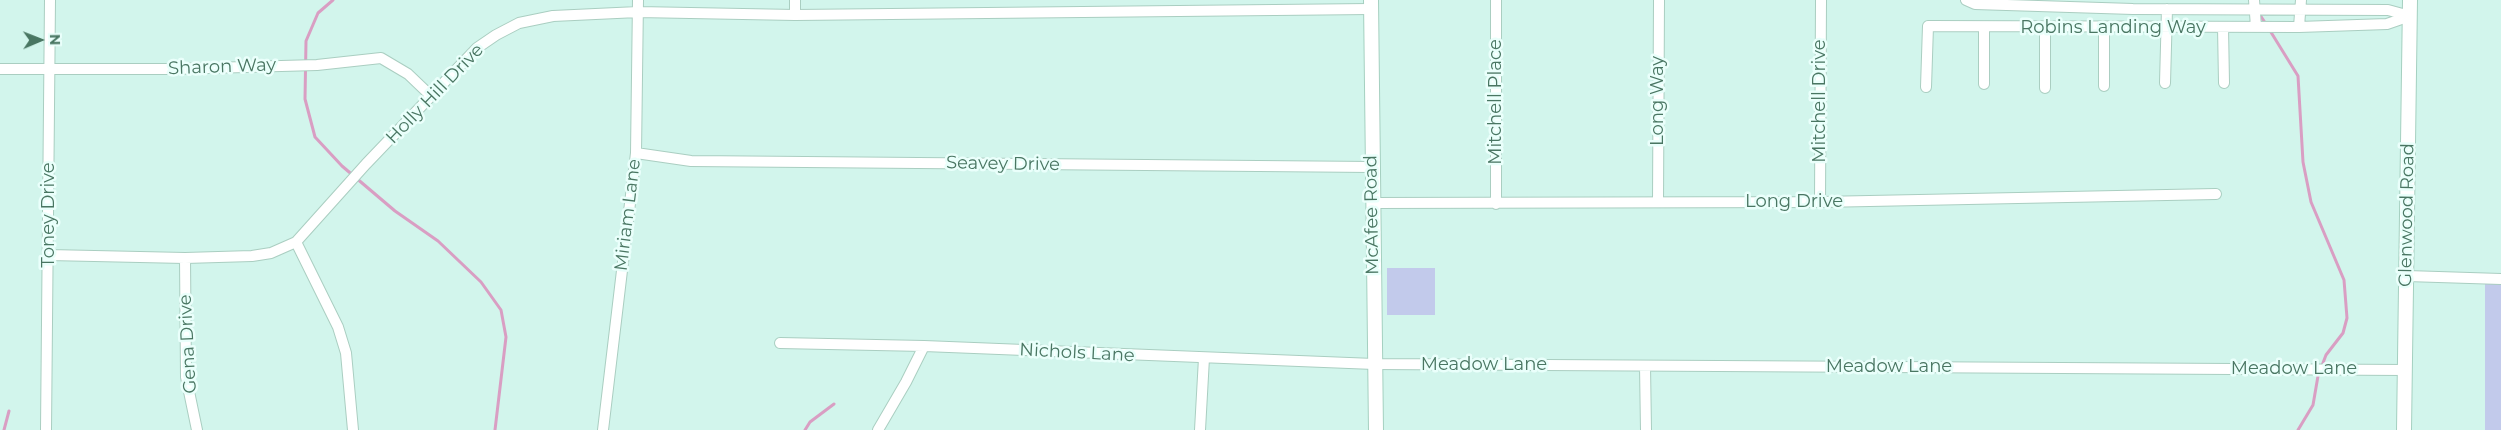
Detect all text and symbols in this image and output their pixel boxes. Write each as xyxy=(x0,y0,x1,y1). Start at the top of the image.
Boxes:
north arrow xyxy=(15,15,65,65)
street label: Robins Landing Way xyxy=(2020,17,2206,39)
text: N xyxy=(46,34,64,46)
street label: Holly Hill Drive xyxy=(382,39,488,149)
street label: Mitchell Place xyxy=(1485,39,1507,165)
street label: Mitchell Drive xyxy=(1809,39,1831,163)
street label: Sharon Way xyxy=(168,54,276,80)
street label: Long Way xyxy=(1647,56,1669,146)
street label: Glenwood Road xyxy=(2395,143,2419,287)
street label: Seavey Drive xyxy=(946,152,1060,176)
street label: McAfee Road xyxy=(1360,155,1384,275)
street label: Miriam Lane xyxy=(610,158,646,272)
street label: Toney Drive xyxy=(38,162,60,268)
street label: Long Drive xyxy=(1745,191,1843,213)
street label: Gena Drive xyxy=(175,294,201,394)
street label: Nichols Lane xyxy=(1019,339,1135,367)
street label: Meadow Lane xyxy=(1421,354,1547,376)
street label: Meadow Lane xyxy=(1826,356,1952,378)
street label: Meadow Lane xyxy=(2231,358,2357,380)

